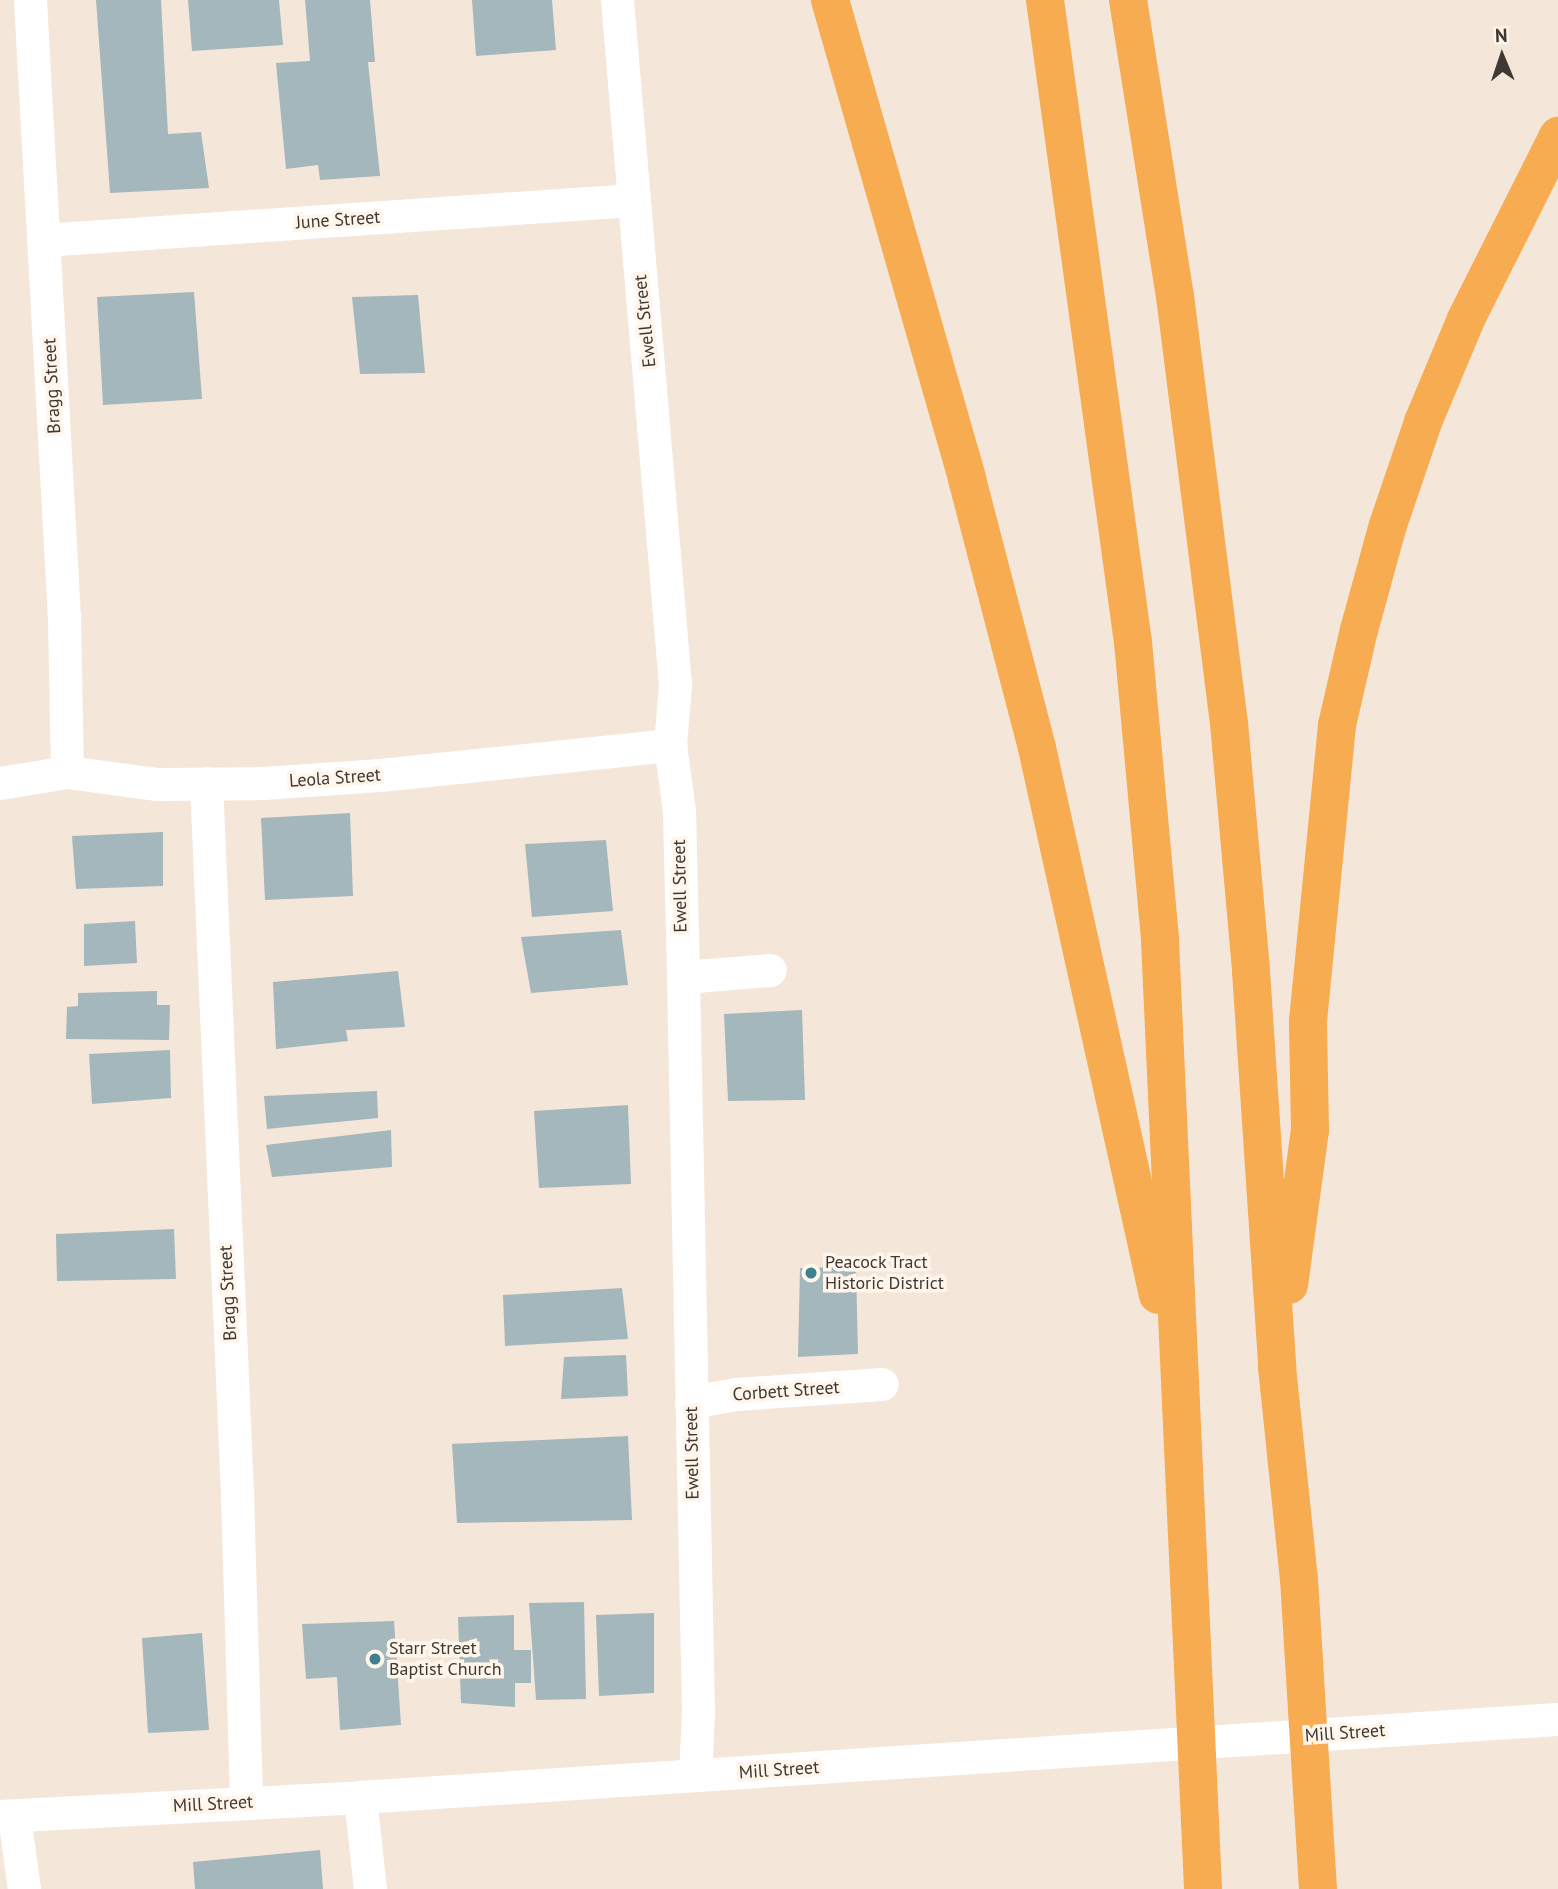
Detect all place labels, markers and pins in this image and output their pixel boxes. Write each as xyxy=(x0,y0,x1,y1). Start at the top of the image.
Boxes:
place label: Peacock Tract Historic District xyxy=(825,1252,944,1294)
marker: Peacock Tract Historic District xyxy=(803,1265,819,1281)
place label: Starr Street Baptist Church xyxy=(389,1638,501,1680)
marker: Starr Street Baptist Church xyxy=(367,1651,383,1667)

